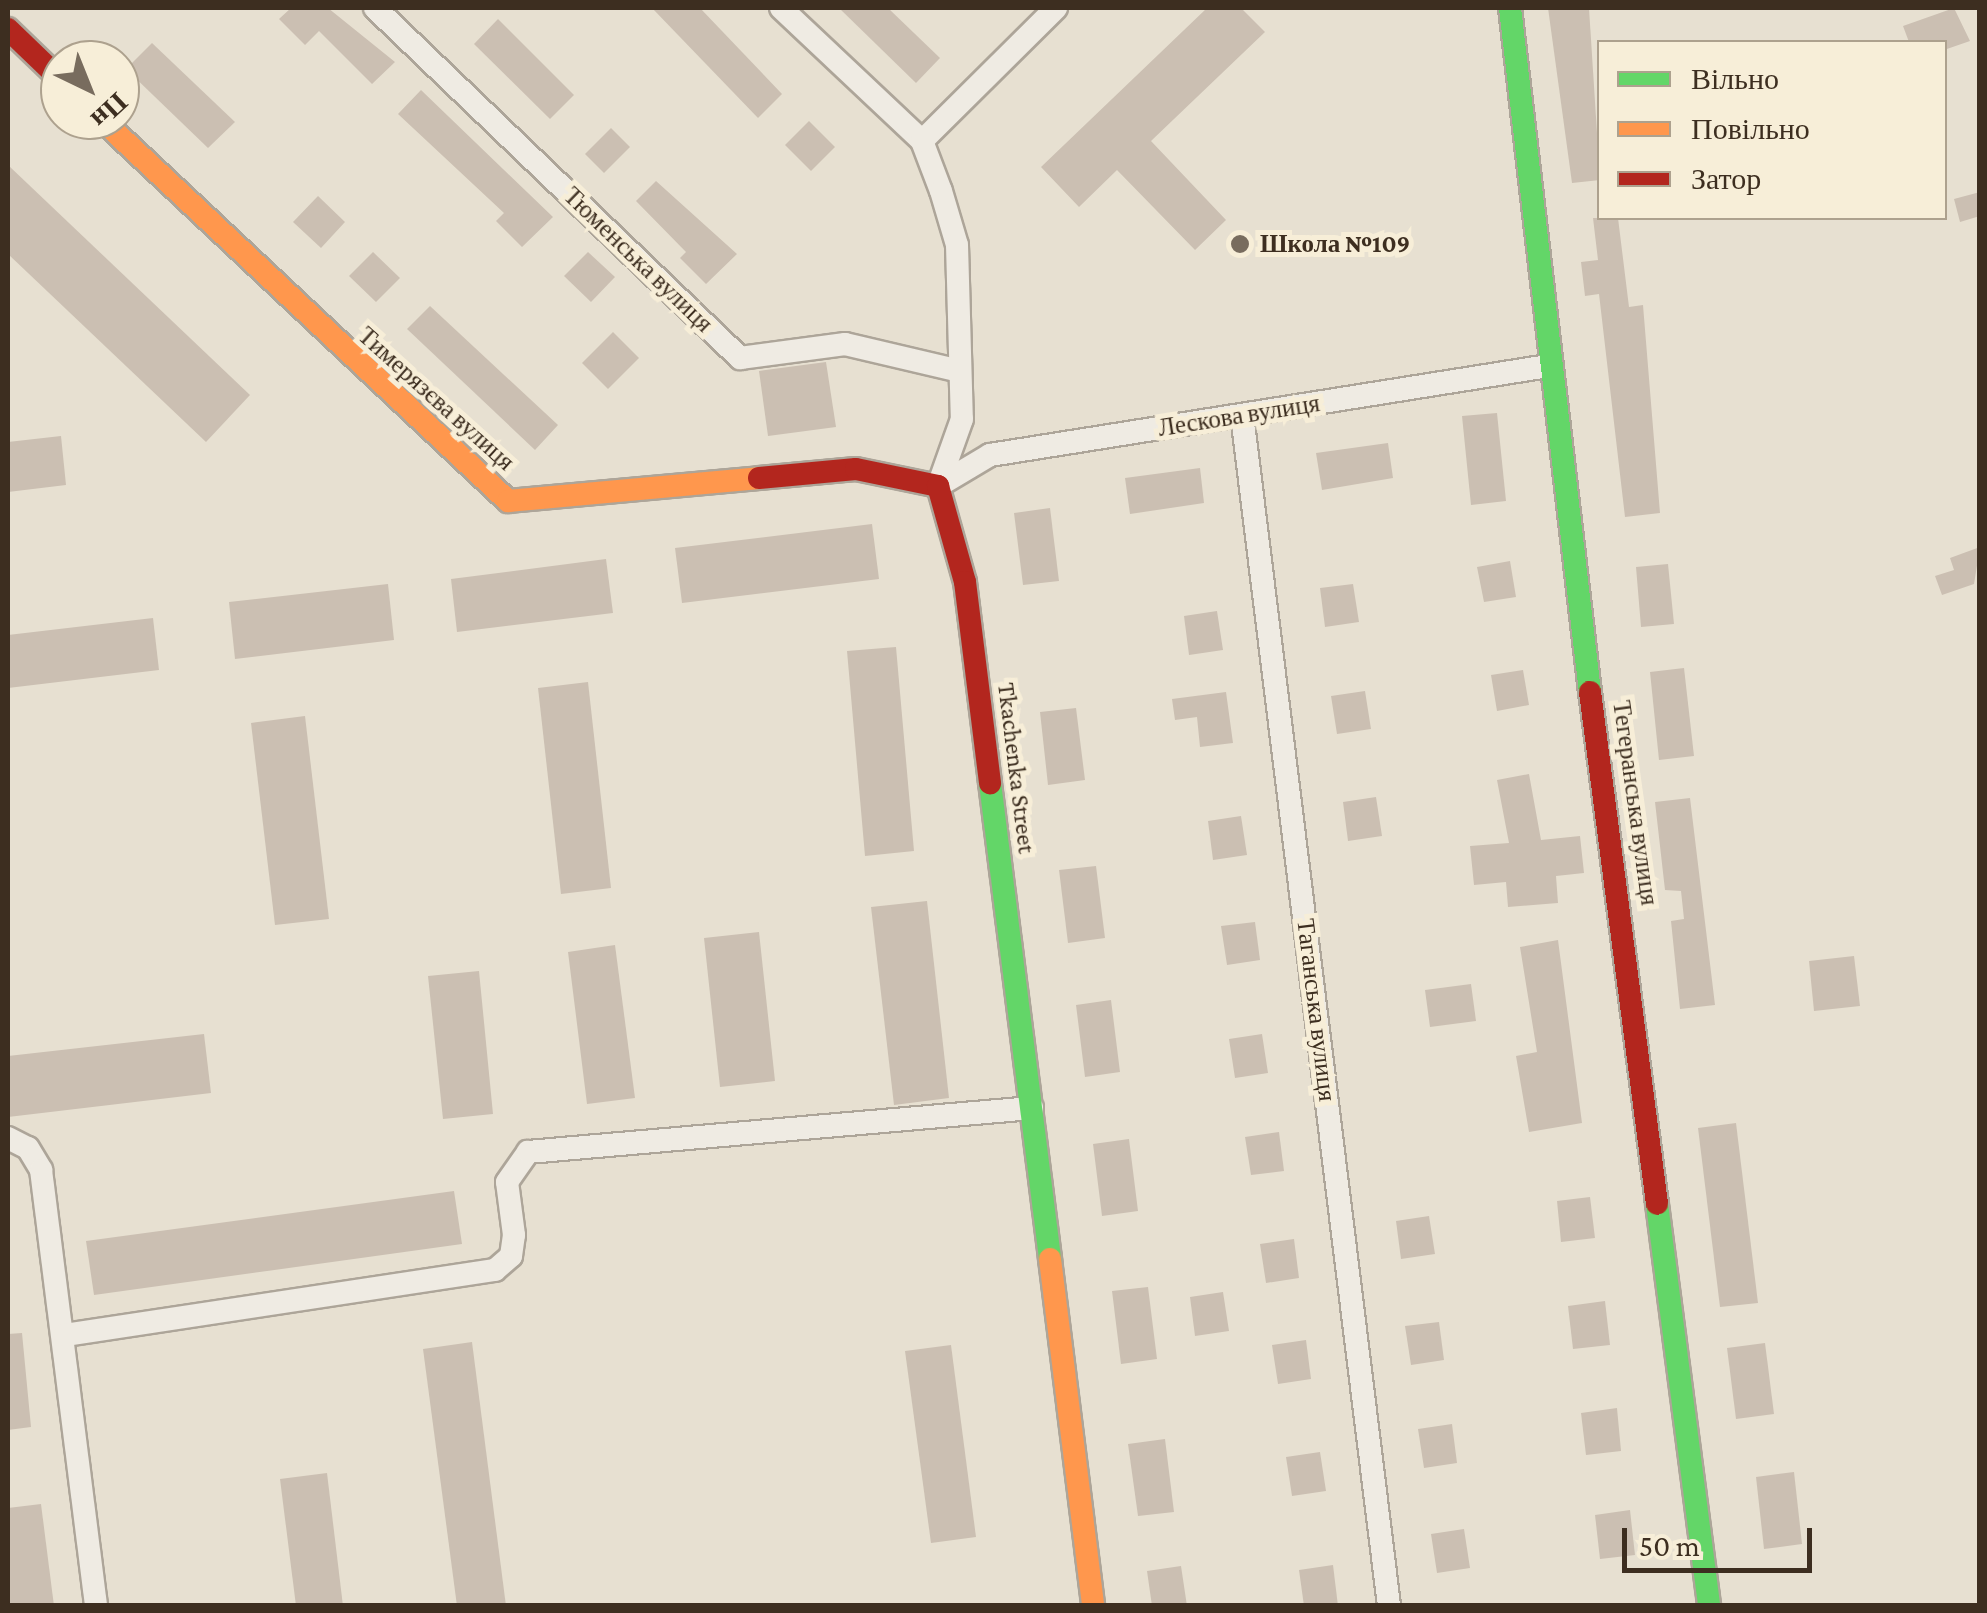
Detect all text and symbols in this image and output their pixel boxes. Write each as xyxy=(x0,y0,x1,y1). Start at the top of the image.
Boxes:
north arrow xyxy=(40,40,140,140)
legend xyxy=(1597,40,1947,220)
text: Вільно xyxy=(1691,62,1779,95)
text: Пн xyxy=(85,87,134,135)
text: Повільно xyxy=(1691,112,1810,145)
text: Затор xyxy=(1691,162,1761,195)
street label: Тюменська вулиця xyxy=(557,181,719,339)
place label: Школа №109 xyxy=(1260,229,1410,259)
marker: Школа №109 xyxy=(1229,233,1251,255)
street label: Тимерязєва вулиця xyxy=(352,321,520,477)
street label: Лескова вулиця xyxy=(1156,388,1322,444)
street label: Tkachenka Street xyxy=(991,681,1041,855)
street label: Тегеранська вулиця xyxy=(1606,699,1664,907)
street label: Таганська вулиця xyxy=(1290,917,1342,1103)
scale bar xyxy=(1627,1508,1817,1570)
text: 50 m xyxy=(1639,1529,1700,1562)

